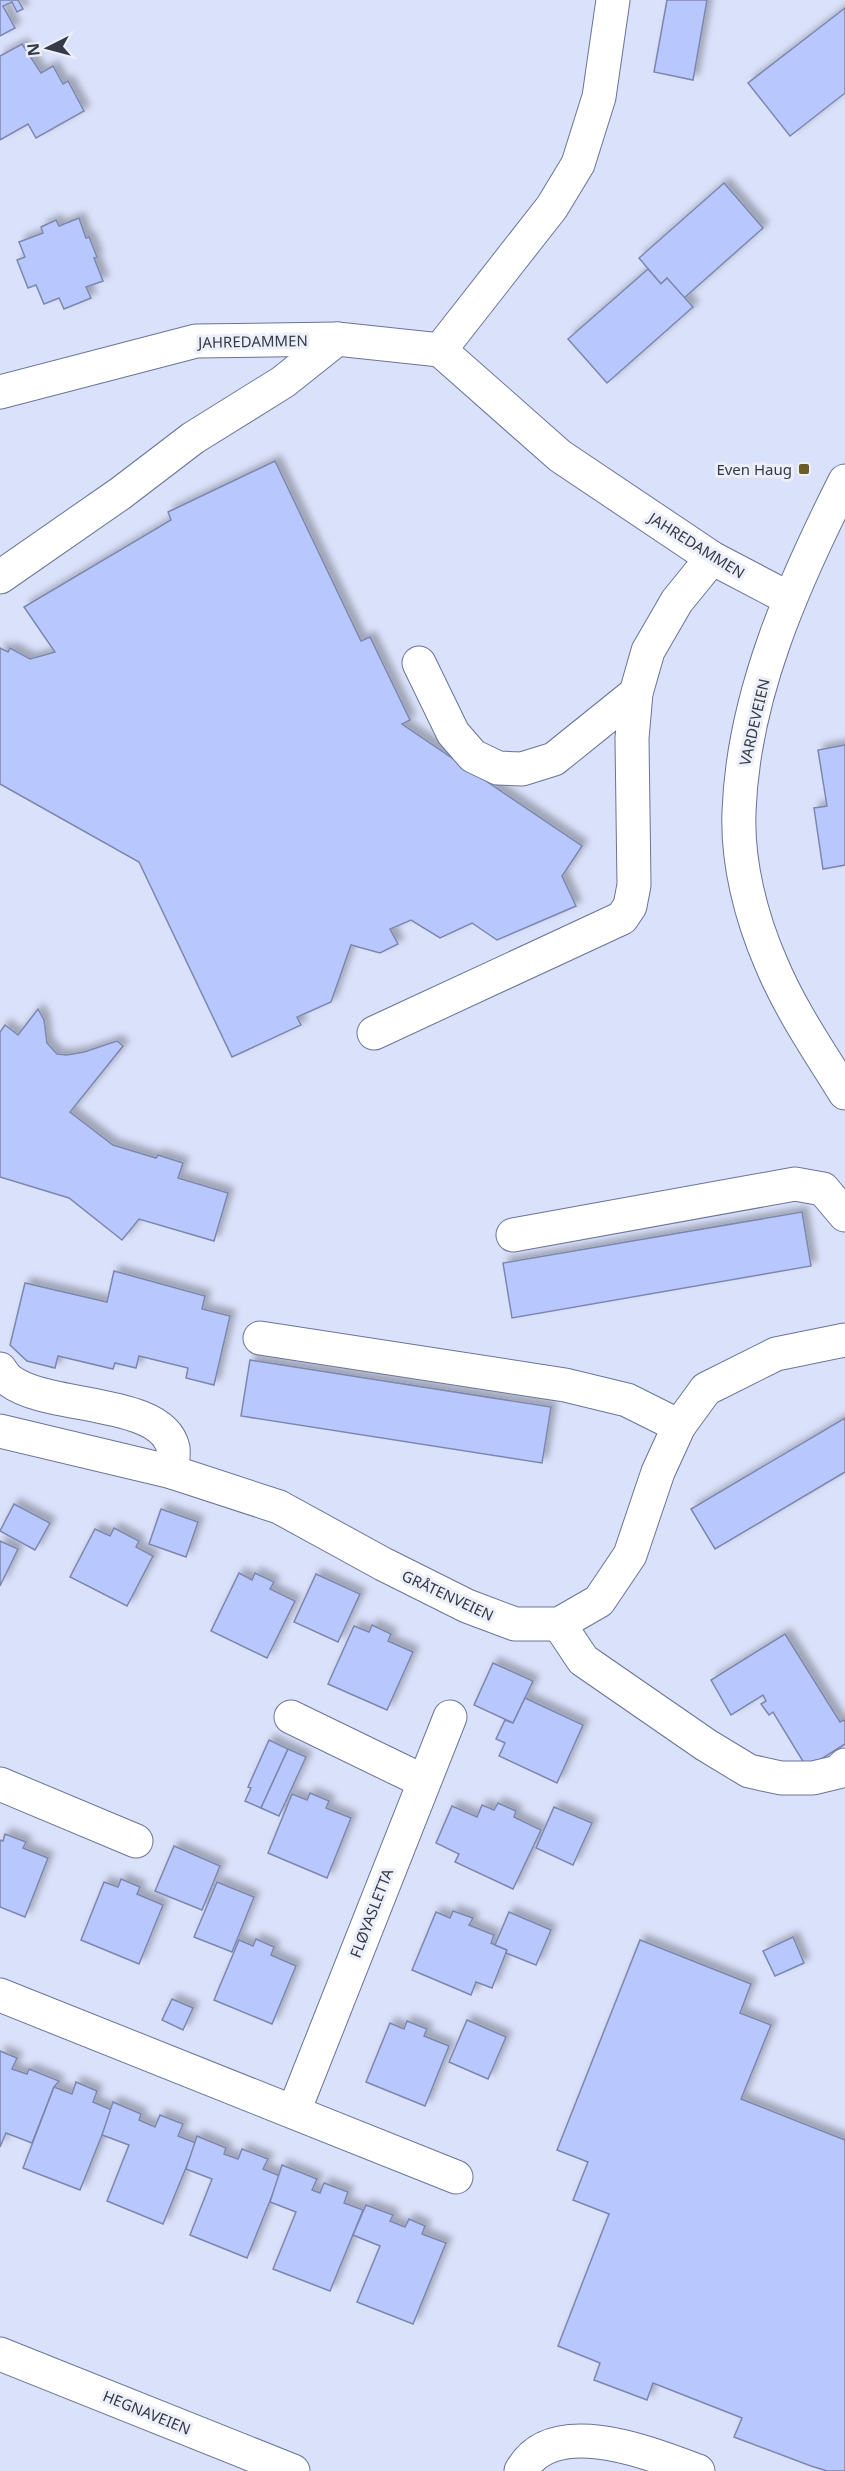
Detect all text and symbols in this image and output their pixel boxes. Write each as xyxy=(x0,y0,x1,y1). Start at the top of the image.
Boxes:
north arrow xyxy=(18,18,78,78)
text: N xyxy=(21,42,45,57)
street label: JAHREDAMMEN xyxy=(196,330,308,352)
place label: Even Haug xyxy=(716,459,792,479)
marker: Even Haug xyxy=(797,462,811,476)
street label: JAHREDAMMEN xyxy=(644,506,749,583)
street label: VARDEVEIEN xyxy=(734,676,774,768)
street label: GRÅTENVEIEN xyxy=(399,1565,497,1625)
street label: FLØYASLETTA xyxy=(345,1865,397,1960)
street label: HEGNAVEIEN xyxy=(100,2385,194,2439)

